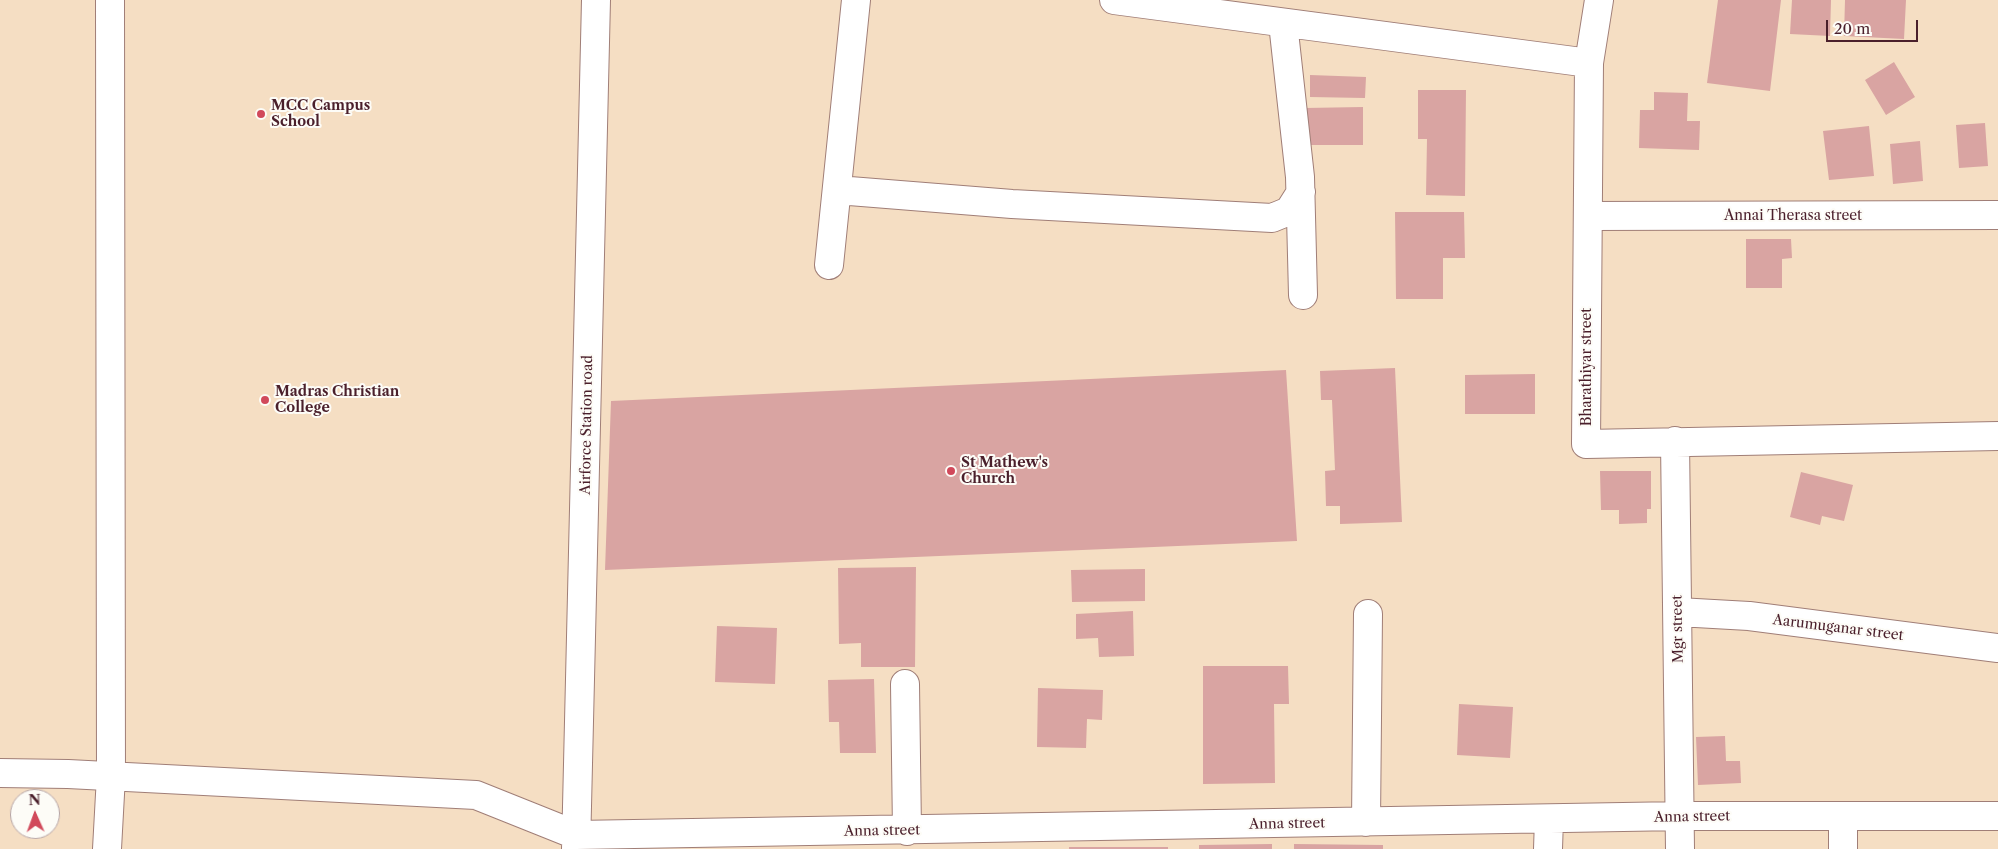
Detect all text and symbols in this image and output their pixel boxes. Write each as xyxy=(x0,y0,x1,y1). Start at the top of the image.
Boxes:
scale bar xyxy=(1828,10,1920,42)
text: 20 m xyxy=(1834,19,1870,38)
place label: MCC Campus School xyxy=(271,98,370,130)
marker: MCC Campus School xyxy=(255,108,267,120)
street label: Annai Therasa street xyxy=(1724,208,1862,224)
street label: Bharathiyar street xyxy=(1579,308,1595,426)
street label: Airforce Station road xyxy=(577,355,597,495)
place label: Madras Christian College xyxy=(275,384,399,417)
marker: Madras Christian College xyxy=(259,394,271,406)
place label: St Mathew's Church xyxy=(961,455,1048,488)
marker: St Mathew's Church xyxy=(945,465,957,477)
street label: Mgr street xyxy=(1669,595,1687,663)
street label: Aarumuganar street xyxy=(1772,612,1904,644)
north arrow xyxy=(10,789,60,839)
text: N xyxy=(28,791,41,809)
street label: Anna street xyxy=(1654,808,1730,826)
street label: Anna street xyxy=(1249,815,1325,833)
street label: Anna street xyxy=(844,822,920,840)

